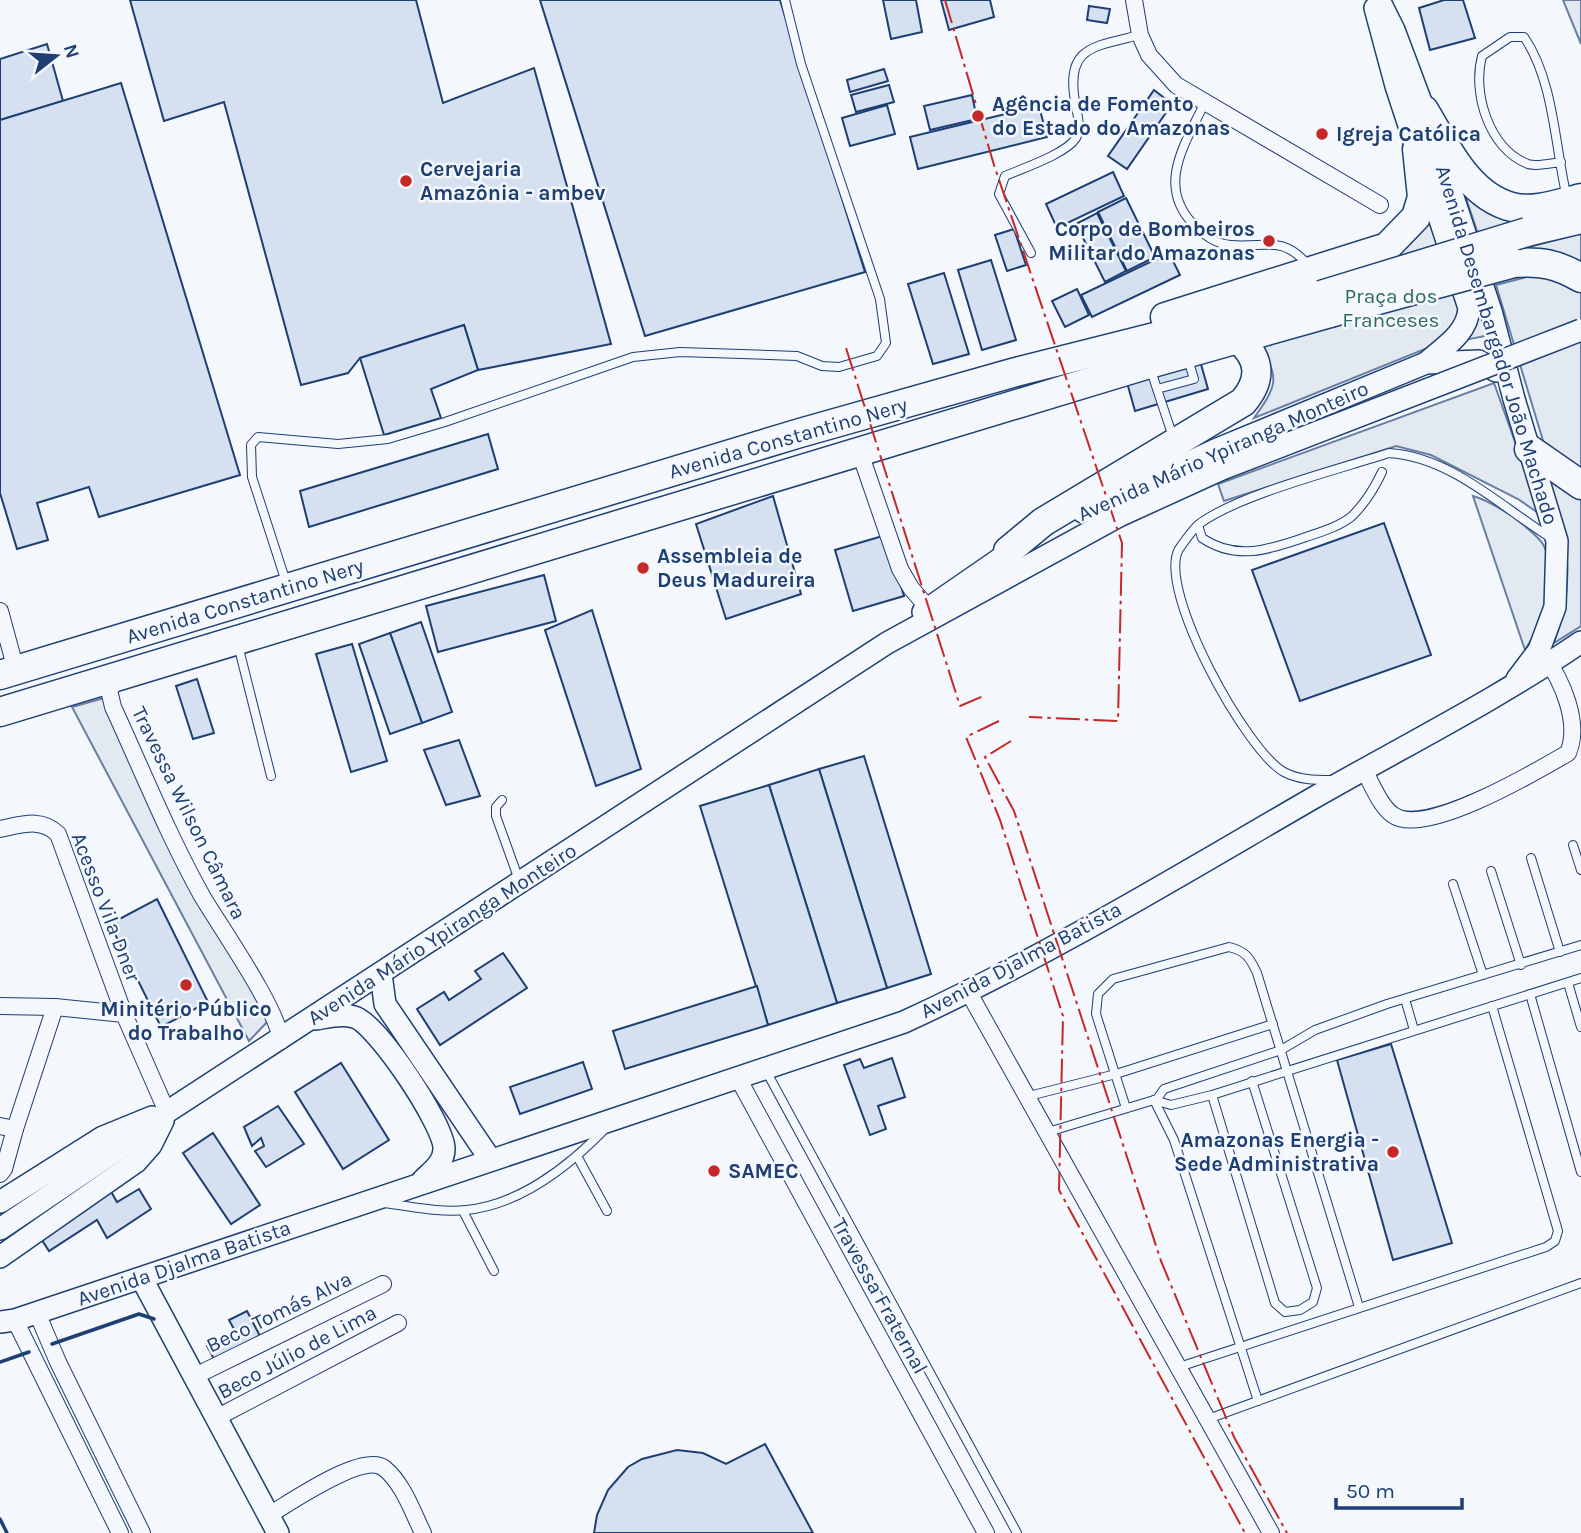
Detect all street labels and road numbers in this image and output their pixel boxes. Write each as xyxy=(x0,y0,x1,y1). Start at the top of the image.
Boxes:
street label: Avenida Desembargador João Machado xyxy=(1431,162,1563,528)
street label: Avenida Mário Ypiranga Monteiro xyxy=(1074,376,1372,526)
street label: Avenida Constantino Nery xyxy=(666,392,910,484)
street label: Avenida Constantino Nery xyxy=(123,553,367,649)
street label: Travessa Wilson Câmara xyxy=(127,703,251,923)
street label: Acesso Vila Dner xyxy=(67,829,146,985)
street label: Avenida Mário Ypiranga Monteiro xyxy=(303,838,581,1030)
street label: Avenida Djalma Batista xyxy=(916,897,1126,1023)
street label: Travessa Fraternal xyxy=(827,1214,933,1378)
street label: Avenida Djalma Batista xyxy=(74,1215,294,1311)
street label: Beco Tomás Alva xyxy=(202,1266,356,1358)
street label: Beco Júlio de Lima xyxy=(213,1300,381,1404)

